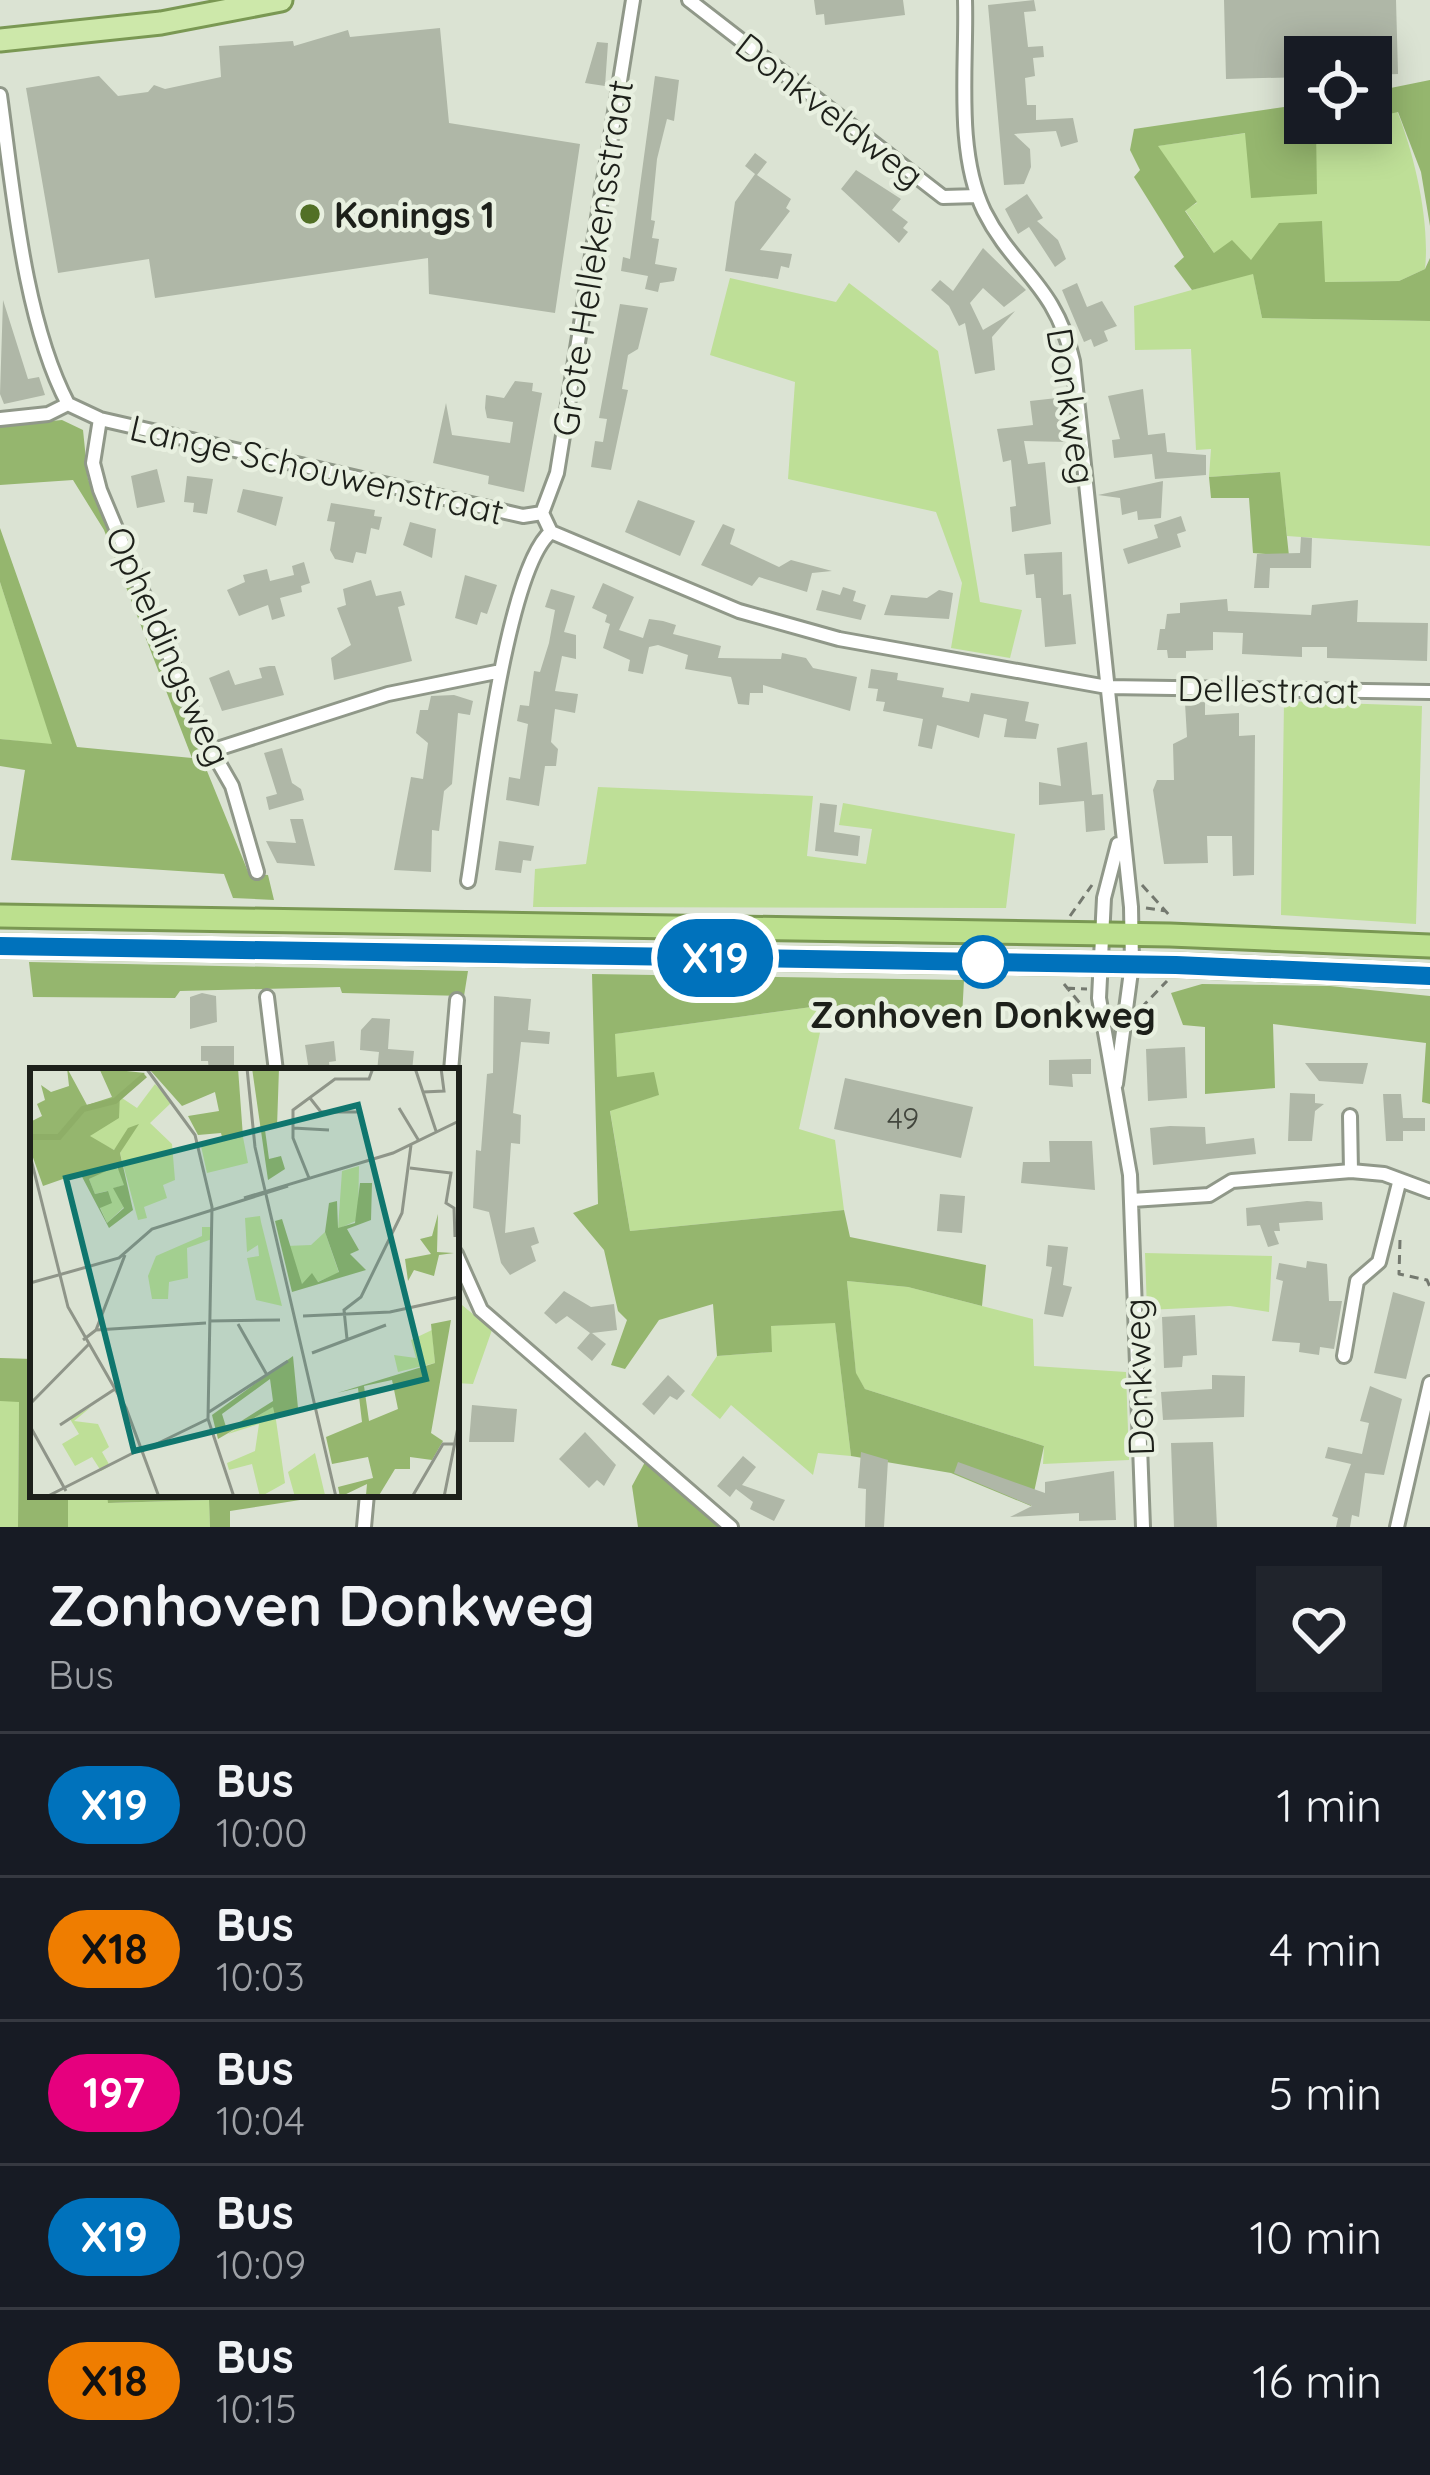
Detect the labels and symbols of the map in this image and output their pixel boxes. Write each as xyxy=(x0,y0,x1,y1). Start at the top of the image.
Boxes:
street label: Donkveldweg xyxy=(727,23,933,197)
street label: Grote Hellekensstraat xyxy=(542,77,642,439)
place label: Konings 1 xyxy=(334,192,495,237)
marker: Konings 1 xyxy=(297,201,323,227)
street label: Donkweg xyxy=(1037,325,1107,487)
street label: Lange Schouwenstraat xyxy=(126,404,508,534)
street label: Opheldingsweg xyxy=(96,519,242,773)
street label: Dellestraat xyxy=(1177,665,1359,713)
line badge: X19 xyxy=(646,919,784,997)
marker: Zonhoven Donkweg xyxy=(958,937,1008,987)
place label: Zonhoven Donkweg xyxy=(810,992,1156,1037)
inset map xyxy=(30,1068,459,1497)
house number: 49 xyxy=(887,1099,919,1137)
street label: Donkweg xyxy=(1113,1297,1163,1457)

